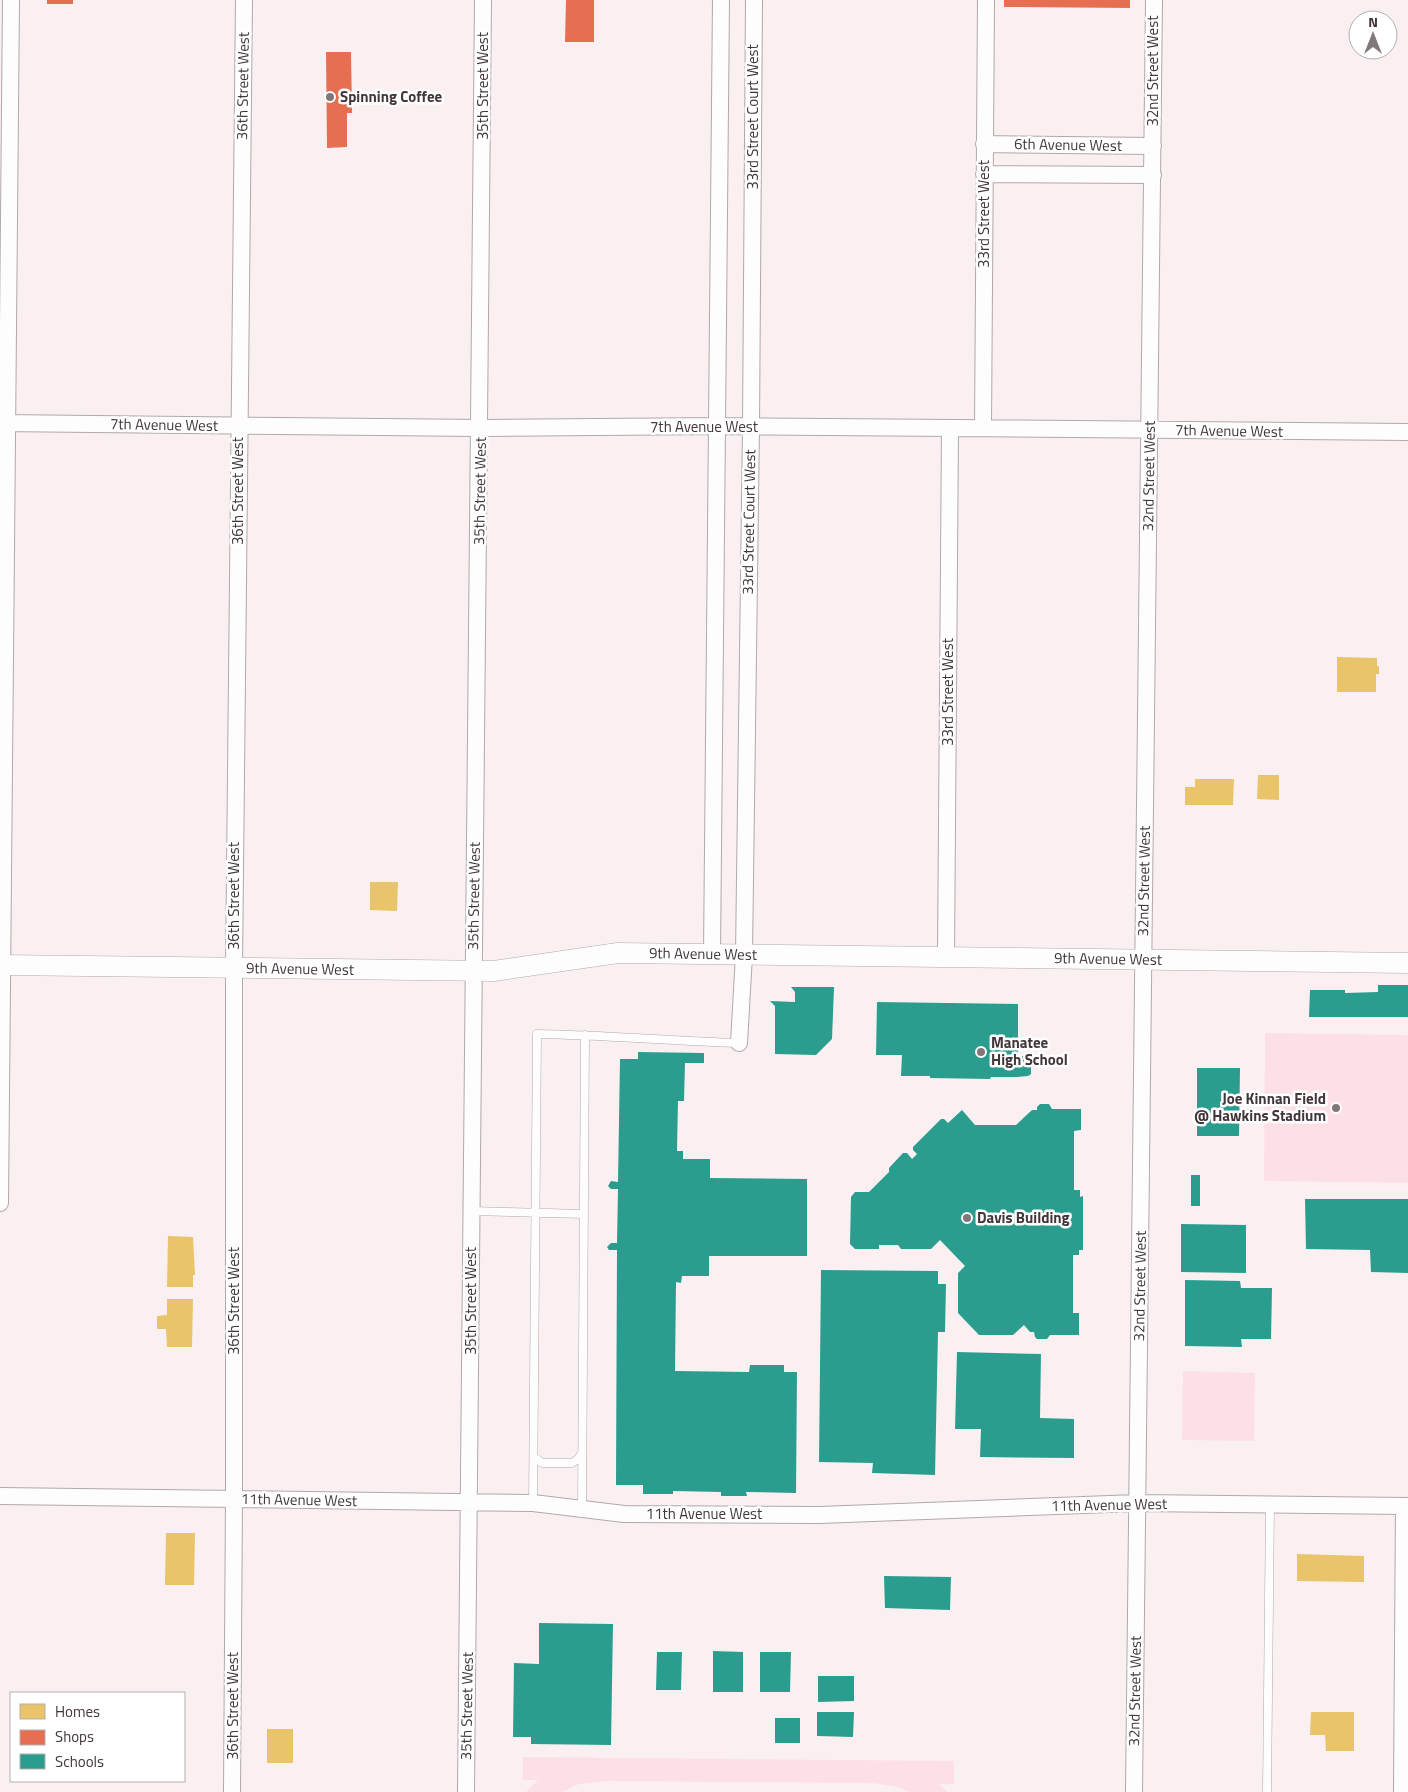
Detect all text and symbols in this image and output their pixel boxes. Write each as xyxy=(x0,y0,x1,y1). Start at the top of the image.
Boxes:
north arrow xyxy=(1348,10,1398,60)
text: N xyxy=(1368,11,1378,32)
street label: 32nd Street West xyxy=(1141,15,1164,126)
street label: 36th Street West xyxy=(230,31,255,140)
street label: 35th Street West xyxy=(471,31,494,140)
street label: 33rd Street Court West xyxy=(741,44,764,190)
place label: Spinning Coffee xyxy=(340,85,443,108)
marker: Spinning Coffee xyxy=(324,91,336,103)
street label: 6th Avenue West xyxy=(1014,132,1123,157)
street label: 33rd Street West xyxy=(972,159,995,268)
street label: 7th Avenue West xyxy=(110,412,219,437)
street label: 7th Avenue West xyxy=(650,415,759,438)
street label: 7th Avenue West xyxy=(1175,418,1284,443)
street label: 32nd Street West xyxy=(1136,420,1161,532)
street label: 36th Street West xyxy=(226,436,249,545)
street label: 35th Street West xyxy=(467,436,492,545)
street label: 33rd Street Court West xyxy=(736,448,761,595)
street label: 33rd Street West xyxy=(936,637,959,746)
street label: 32nd Street West xyxy=(1131,825,1156,937)
street label: 36th Street West xyxy=(222,841,245,950)
street label: 35th Street West xyxy=(461,841,486,950)
street label: 9th Avenue West xyxy=(649,941,758,966)
street label: 9th Avenue West xyxy=(1054,946,1163,971)
street label: 9th Avenue West xyxy=(246,956,355,981)
place label: Manatee High School xyxy=(991,1031,1068,1071)
marker: Manatee High School xyxy=(975,1046,987,1058)
place label: Joe Kinnan Field @ Hawkins Stadium xyxy=(1194,1087,1326,1127)
marker: Joe Kinnan Field @ Hawkins Stadium xyxy=(1330,1102,1342,1114)
place label: Davis Building xyxy=(977,1206,1070,1229)
marker: Davis Building xyxy=(961,1212,973,1224)
street label: 32nd Street West xyxy=(1127,1230,1152,1342)
street label: 36th Street West xyxy=(222,1246,245,1355)
street label: 35th Street West xyxy=(459,1246,482,1355)
street label: 11th Avenue West xyxy=(241,1487,358,1512)
street label: 11th Avenue West xyxy=(1051,1492,1168,1517)
street label: 11th Avenue West xyxy=(646,1502,763,1525)
street label: 32nd Street West xyxy=(1122,1635,1147,1747)
street label: 36th Street West xyxy=(221,1651,244,1760)
street label: 35th Street West xyxy=(454,1651,479,1760)
legend xyxy=(10,1692,185,1782)
text: Homes xyxy=(55,1700,100,1723)
text: Shops xyxy=(55,1725,94,1748)
text: Schools xyxy=(55,1750,104,1773)

